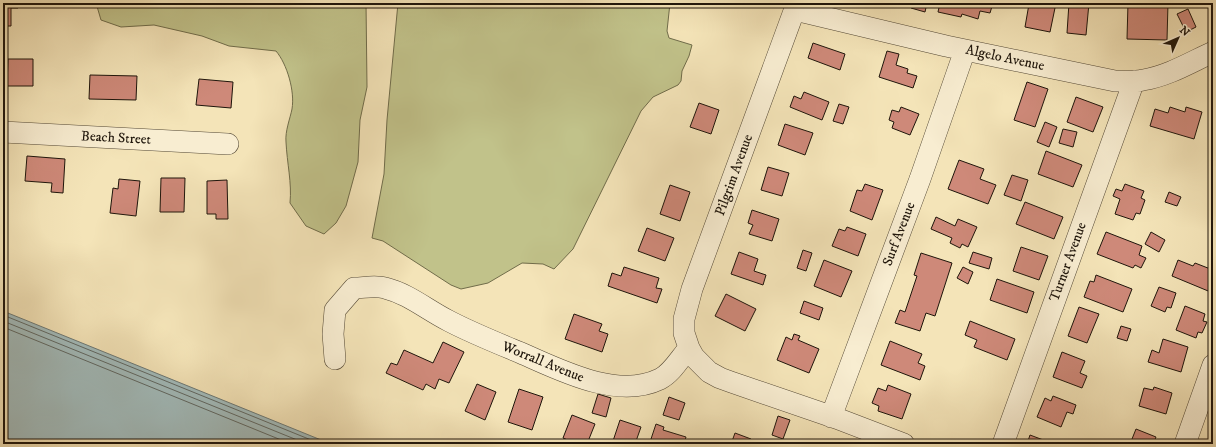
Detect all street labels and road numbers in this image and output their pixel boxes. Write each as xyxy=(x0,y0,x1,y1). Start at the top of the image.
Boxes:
street label: Algelo Avenue xyxy=(964,41,1046,75)
street label: Beach Street xyxy=(81,127,152,149)
street label: Pilgrim Avenue xyxy=(711,132,757,218)
street label: Surf Avenue xyxy=(879,199,920,269)
street label: Turner Avenue xyxy=(1045,220,1091,304)
street label: Worrall Avenue xyxy=(498,337,587,387)

